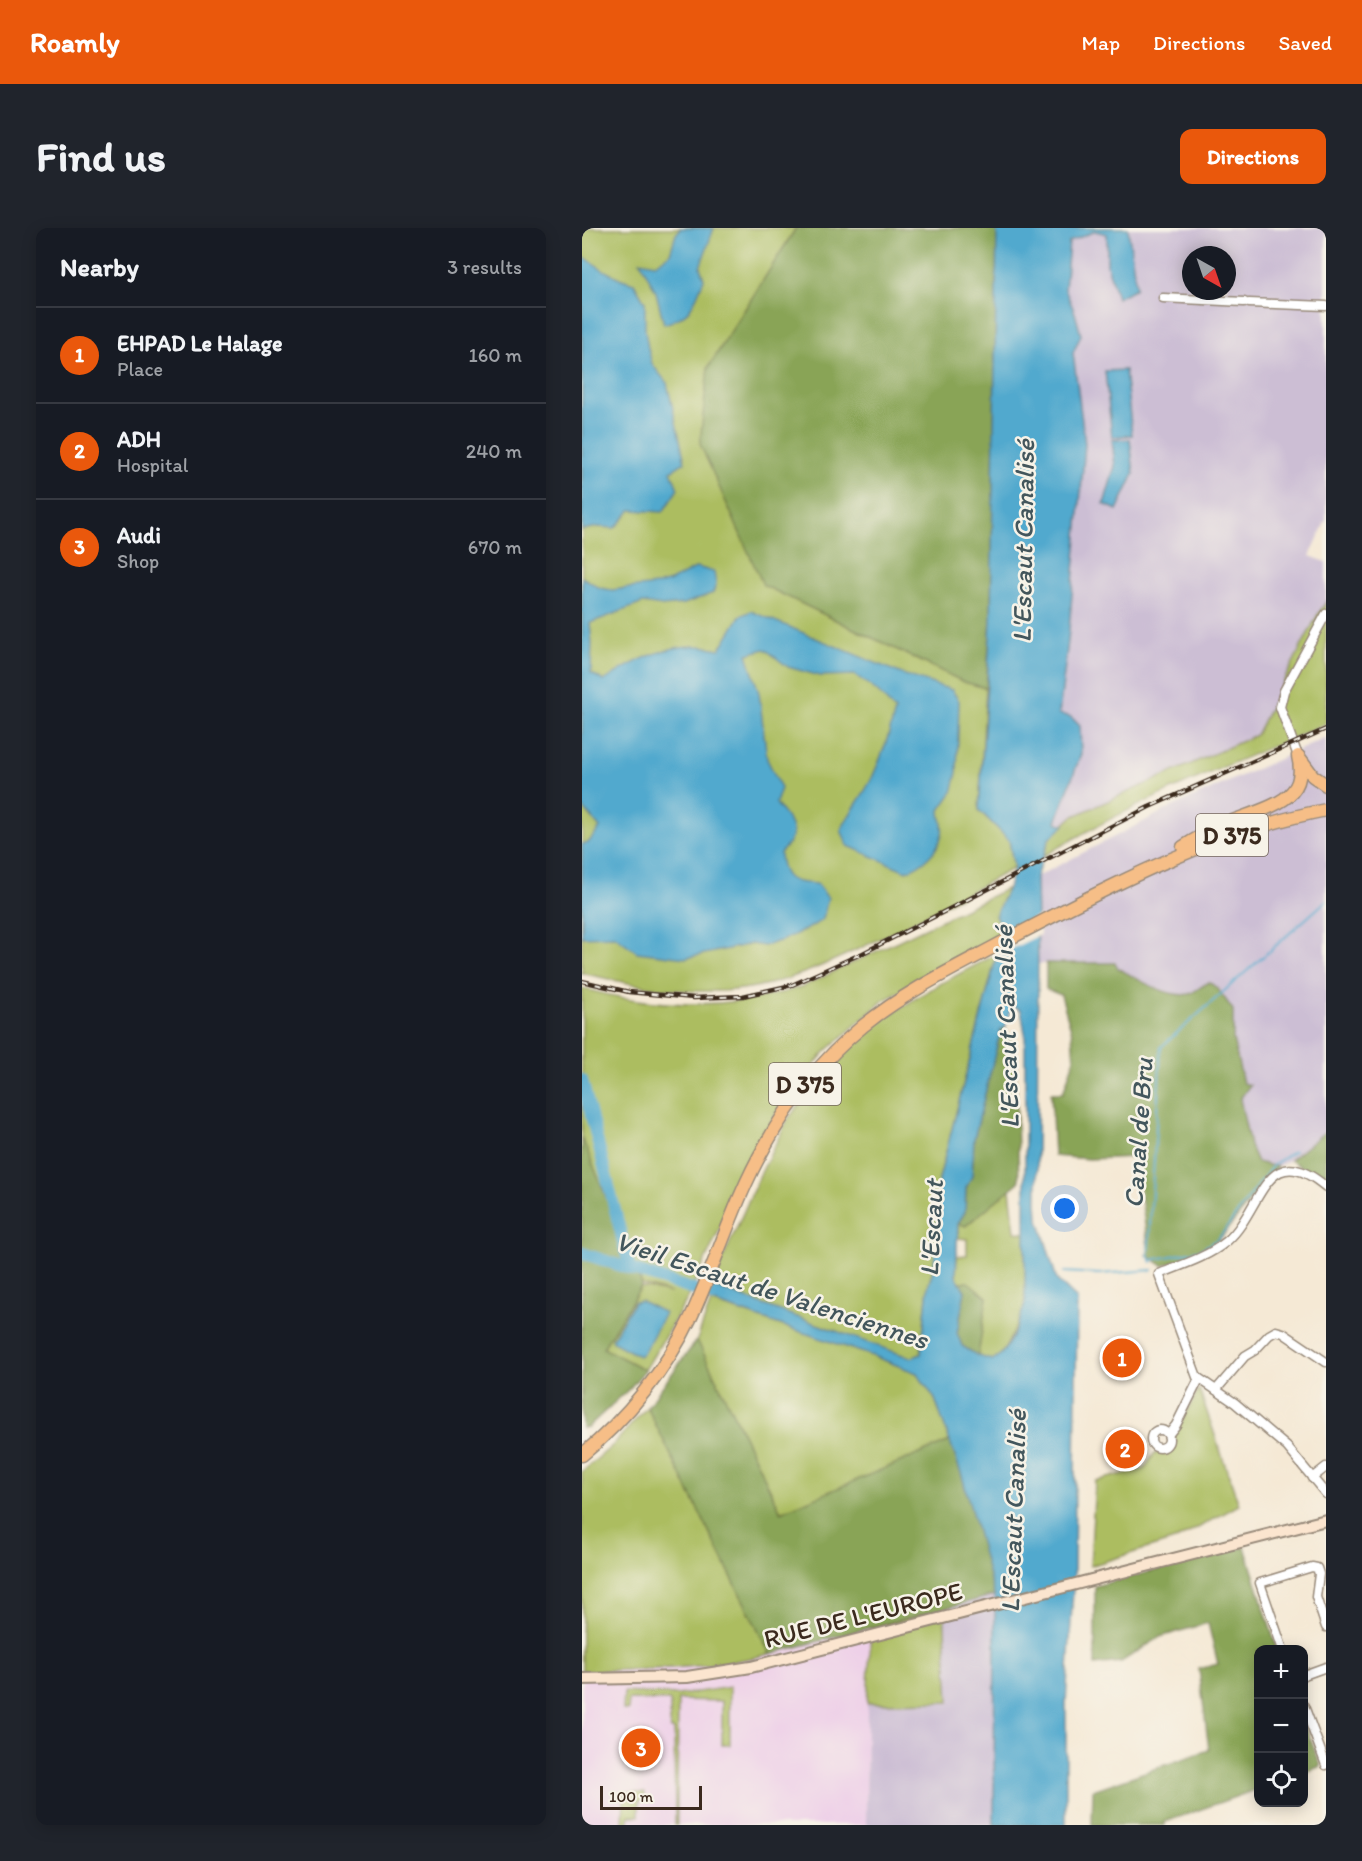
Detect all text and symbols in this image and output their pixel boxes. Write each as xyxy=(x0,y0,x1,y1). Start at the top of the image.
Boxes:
text: Roamly xyxy=(30,25,120,59)
text: Map xyxy=(1082,30,1120,55)
text: Directions xyxy=(1153,30,1245,55)
text: Saved xyxy=(1278,30,1332,55)
button: Directions xyxy=(1180,129,1326,184)
text: Find us xyxy=(36,131,166,182)
north arrow xyxy=(1182,246,1236,300)
text: Nearby xyxy=(60,251,139,283)
text: 3 results xyxy=(447,255,522,279)
text: EHPAD Le Halage xyxy=(117,330,282,357)
text: 1 xyxy=(75,343,84,367)
text: 160 m xyxy=(469,343,522,367)
text: Place xyxy=(117,357,163,381)
text: ADH xyxy=(117,426,161,453)
water label: L'Escaut Canalisé xyxy=(1005,438,1041,643)
text: 2 xyxy=(74,439,85,463)
text: 240 m xyxy=(466,439,522,463)
text: Hospital xyxy=(117,453,189,477)
text: Audi xyxy=(117,522,161,549)
text: 3 xyxy=(74,535,85,559)
text: 670 m xyxy=(468,535,522,559)
text: Shop xyxy=(117,549,159,573)
road number: D 375 xyxy=(1196,814,1268,856)
water label: L'Escaut Canalisé xyxy=(986,924,1026,1129)
water label: Canal de Bru xyxy=(1116,1056,1160,1209)
road number: D 375 xyxy=(769,1063,841,1105)
water label: L'Escaut xyxy=(912,1176,950,1277)
your location xyxy=(1050,1194,1079,1223)
water label: Vieil Escaut de Valenciennes xyxy=(612,1224,933,1356)
pin: 1 xyxy=(1102,1336,1142,1380)
water label: L'Escaut Canalisé xyxy=(993,1408,1033,1613)
pin: 2 xyxy=(1106,1426,1144,1472)
street label: RUE DE L'EUROPE xyxy=(760,1575,966,1655)
map controls xyxy=(1254,1645,1308,1807)
button: + xyxy=(1254,1645,1308,1699)
button: − xyxy=(1254,1699,1308,1753)
pin: 3 xyxy=(622,1726,660,1771)
button: locate xyxy=(1254,1753,1308,1807)
scale bar xyxy=(600,1783,702,1810)
text: 100 m xyxy=(609,1787,653,1806)

